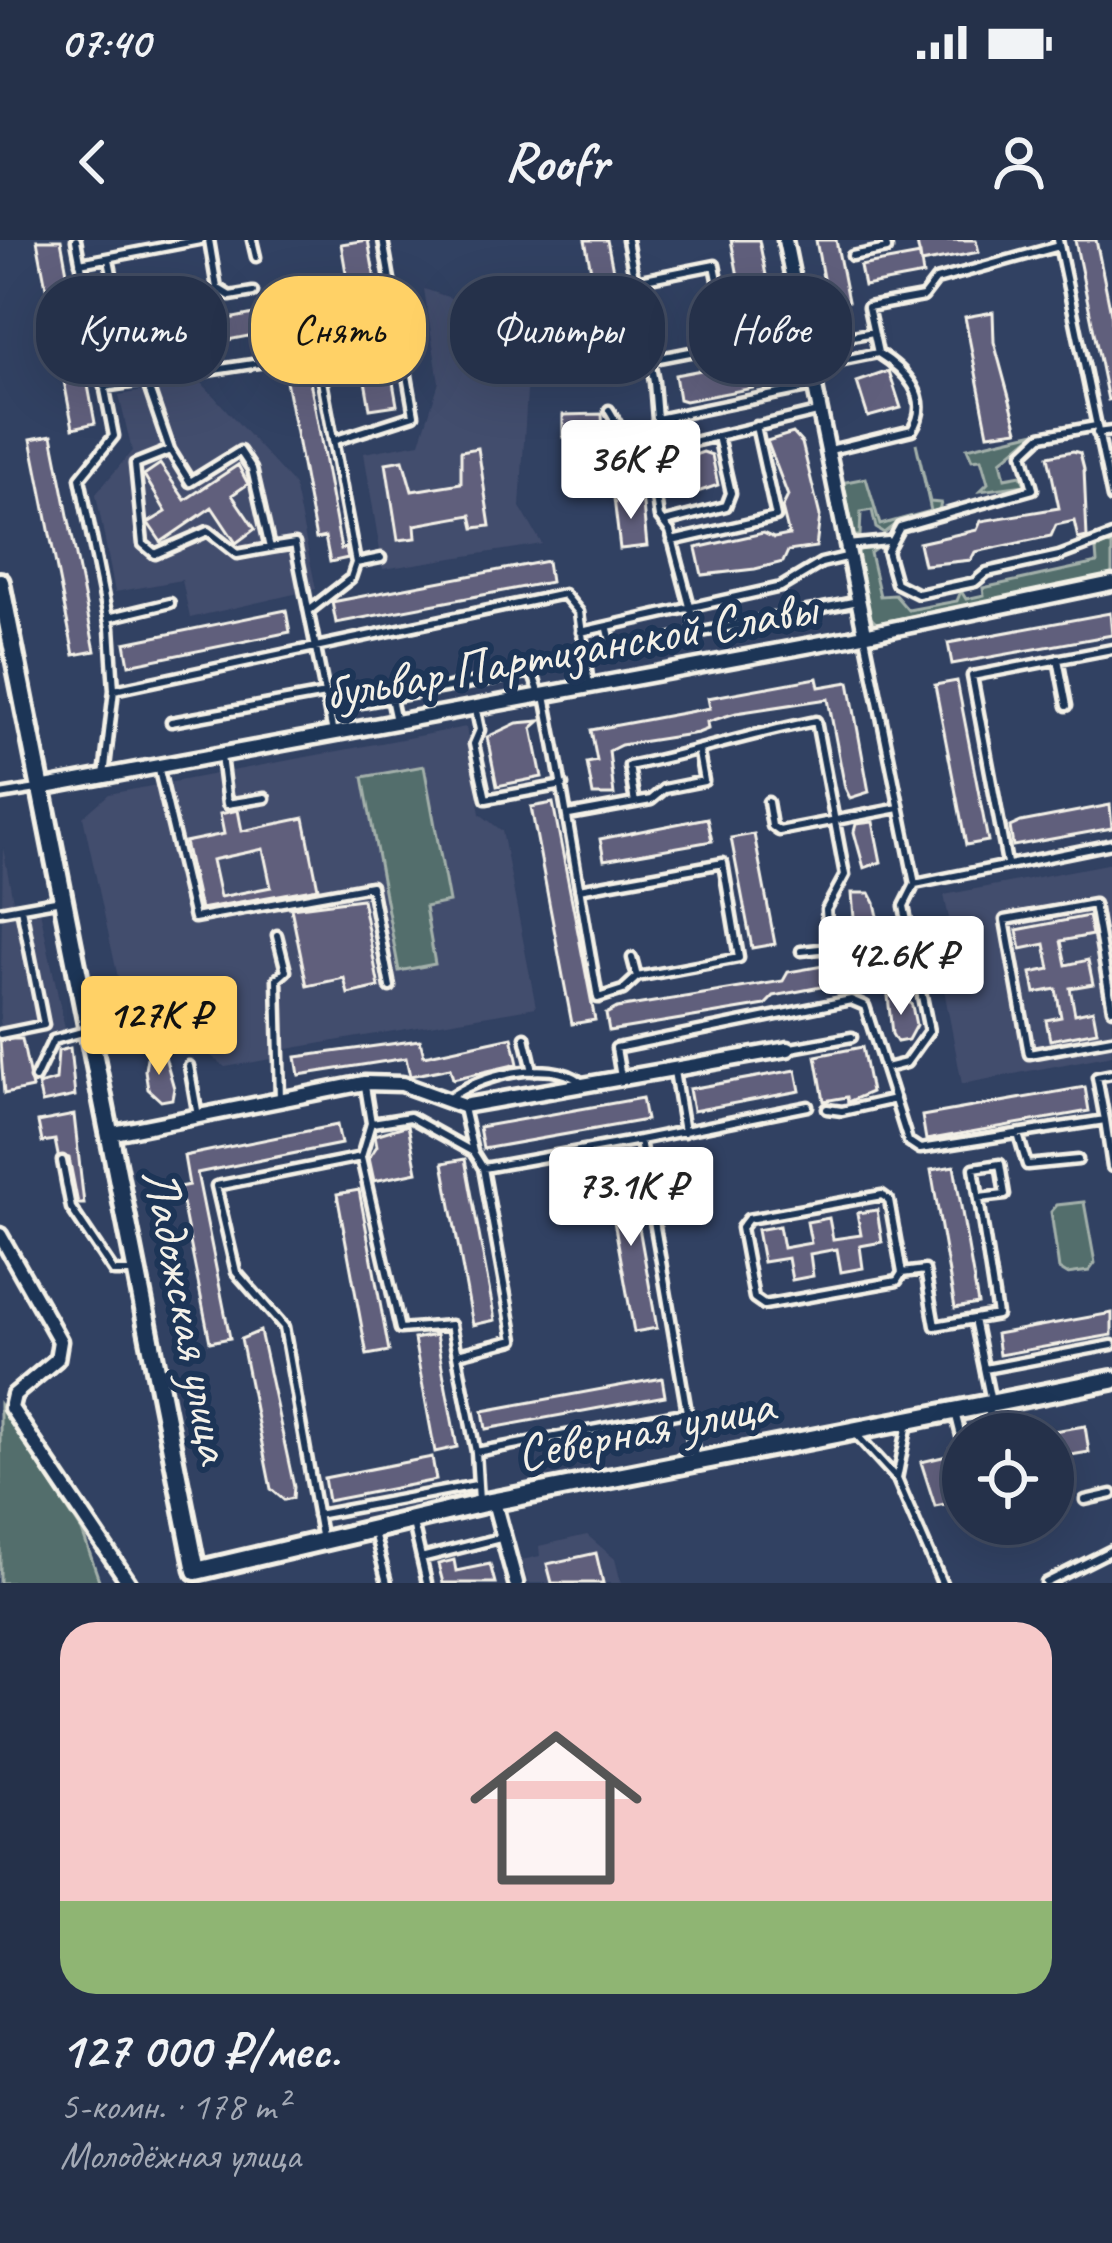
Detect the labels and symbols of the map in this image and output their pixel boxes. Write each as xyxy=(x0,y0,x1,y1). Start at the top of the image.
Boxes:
pin: 36K ₽ xyxy=(547,420,715,522)
street label: бульвар Партизанской Славы xyxy=(319,575,825,725)
pin: 42.6K ₽ xyxy=(790,916,1012,1018)
pin: 127K ₽ xyxy=(61,976,257,1078)
pin: 73.1K ₽ xyxy=(520,1147,742,1249)
street label: Ладожская улица xyxy=(128,1163,249,1471)
street label: Северная улица xyxy=(511,1372,783,1485)

